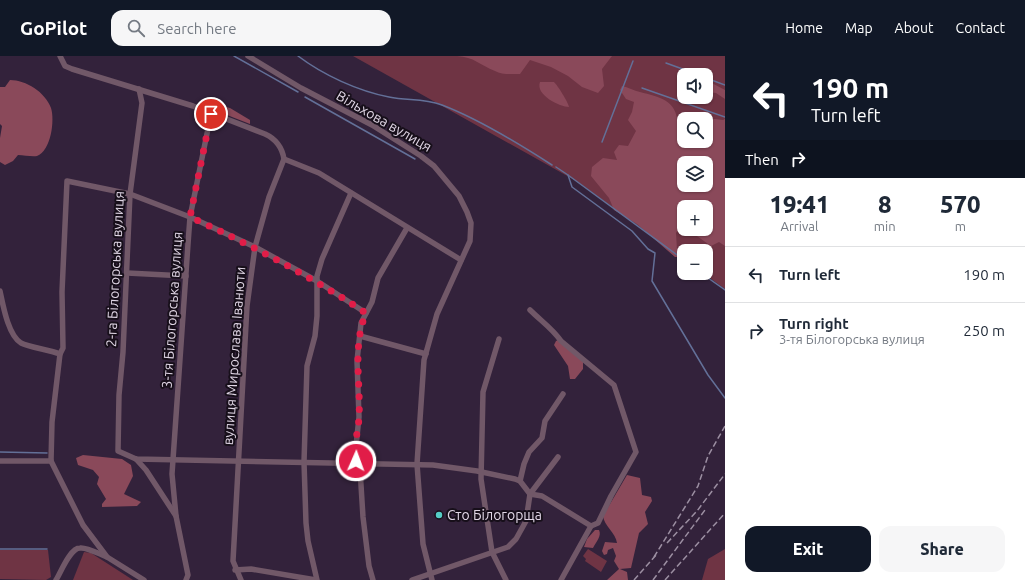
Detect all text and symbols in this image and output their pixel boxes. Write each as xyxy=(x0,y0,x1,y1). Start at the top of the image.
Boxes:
search box xyxy=(111,10,391,46)
text: GoPilot xyxy=(20,17,87,39)
icon: search xyxy=(125,17,147,39)
text: Search here xyxy=(157,20,237,37)
text: Home xyxy=(785,20,823,36)
text: Map xyxy=(845,20,873,36)
text: About xyxy=(895,20,934,36)
text: Contact xyxy=(956,20,1005,36)
map controls xyxy=(677,68,713,280)
button: sound xyxy=(677,68,713,104)
icon: left xyxy=(745,72,797,124)
text: 190 m xyxy=(811,72,889,103)
street label: Вільхова вулиця xyxy=(334,87,434,155)
pin xyxy=(194,97,228,131)
icon: arrive xyxy=(200,103,222,125)
text: Turn left xyxy=(811,105,881,125)
button: search xyxy=(677,112,713,148)
icon: right xyxy=(787,148,809,170)
text: Then xyxy=(745,151,779,168)
button: layers xyxy=(677,156,713,192)
street label: 2-га Білогорська вулиця xyxy=(103,191,127,347)
text: 19:41 xyxy=(769,191,829,218)
text: 8 xyxy=(878,191,891,218)
text: 570 xyxy=(940,191,981,218)
button: + xyxy=(677,200,713,236)
text: Arrival xyxy=(780,219,818,233)
text: min xyxy=(874,219,896,233)
text: m xyxy=(955,219,966,233)
street label: 3-тя Білогорська вулиця xyxy=(159,231,185,389)
button: − xyxy=(677,244,713,280)
icon: left xyxy=(745,264,767,286)
street label: вулиця Мирослава Іванюти xyxy=(220,266,248,446)
text: Turn left xyxy=(779,266,840,283)
text: 190 m xyxy=(963,266,1005,283)
text: Turn right xyxy=(779,315,849,332)
icon: right xyxy=(745,320,767,342)
text: 250 m xyxy=(963,322,1005,339)
text: 3-тя Білогорська вулиця xyxy=(779,332,925,346)
position arrow xyxy=(335,440,377,482)
place label: Сто Білогорща xyxy=(447,507,542,523)
marker: Сто Білогорща xyxy=(434,510,444,520)
button: Exit xyxy=(745,526,871,572)
button: Share xyxy=(879,526,1005,572)

